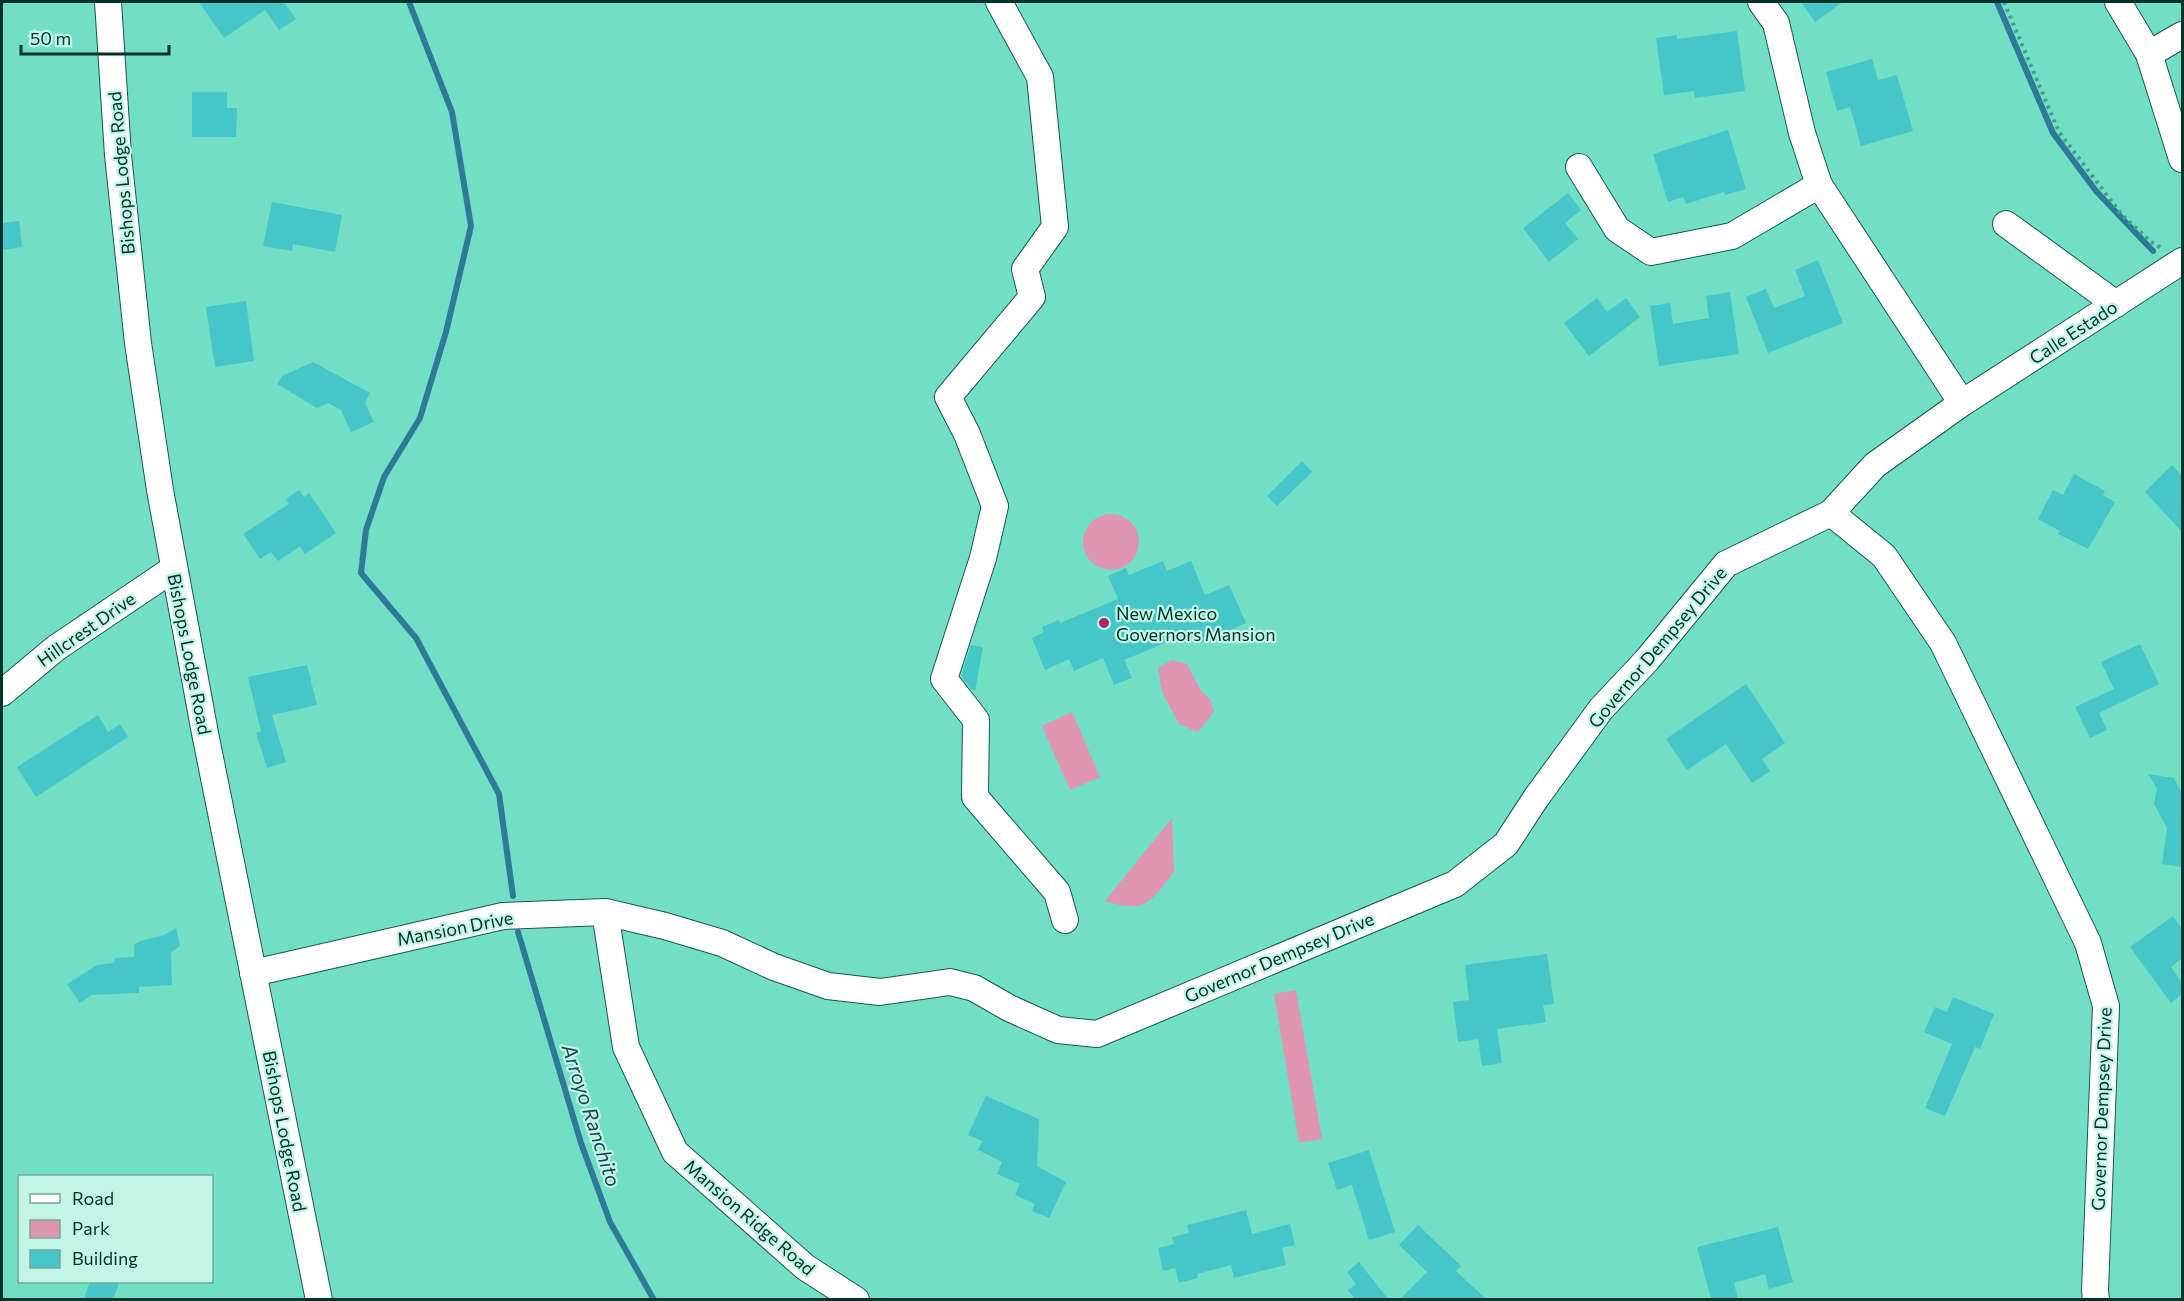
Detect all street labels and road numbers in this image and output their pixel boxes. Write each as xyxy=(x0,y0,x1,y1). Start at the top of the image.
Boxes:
street label: Bishops Lodge Road xyxy=(103,91,139,255)
street label: Calle Estado xyxy=(2025,295,2121,369)
street label: Governor Dempsey Drive xyxy=(1583,562,1731,732)
street label: Bishops Lodge Road xyxy=(164,572,216,736)
street label: Hillcrest Drive xyxy=(33,587,139,671)
street label: Mansion Drive xyxy=(395,906,515,950)
street label: Governor Dempsey Drive xyxy=(1181,907,1377,1007)
street label: Governor Dempsey Drive xyxy=(2086,1007,2116,1211)
street label: Bishops Lodge Road xyxy=(259,1049,311,1213)
street label: Mansion Ridge Road xyxy=(680,1154,820,1280)

